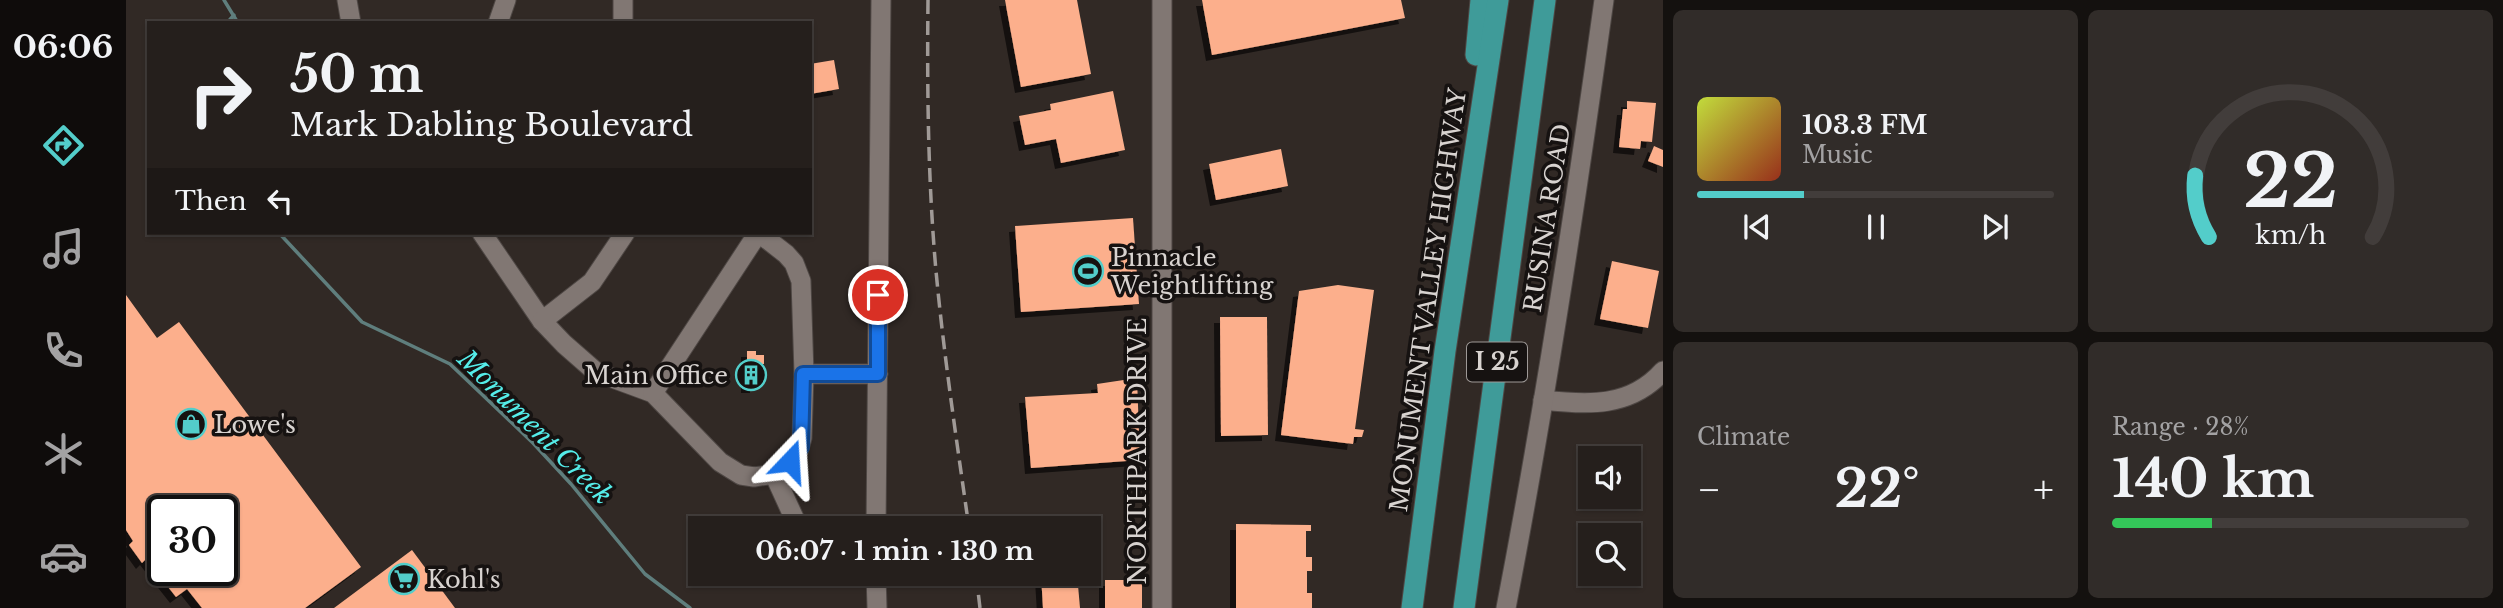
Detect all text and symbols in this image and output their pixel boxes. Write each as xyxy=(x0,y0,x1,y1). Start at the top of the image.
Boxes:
text: 06:06 xyxy=(13,27,113,67)
text: 50 m xyxy=(290,44,423,105)
icon: right xyxy=(175,49,266,140)
street label: MONUMENT VALLEY HIGHWAY xyxy=(1384,86,1472,514)
text: Mark Dabling Boulevard xyxy=(290,105,693,145)
text: 103.3 FM xyxy=(1802,109,1927,141)
icon: directions xyxy=(39,121,88,170)
street label: RUSINA ROAD xyxy=(1518,122,1576,314)
text: 22 xyxy=(2243,137,2338,228)
text: Music xyxy=(1802,141,1873,169)
icon: left xyxy=(261,182,299,220)
text: Then xyxy=(175,185,247,217)
icon: previous xyxy=(1738,208,1776,246)
icon: pause xyxy=(1857,208,1895,246)
icon: next xyxy=(1976,208,2014,246)
text: km/h xyxy=(2255,220,2326,251)
icon: music xyxy=(39,224,88,273)
place label: Pinnacle Weightlifting xyxy=(1110,243,1274,300)
sports icon: Pinnacle Weightlifting xyxy=(1071,254,1105,288)
pin xyxy=(848,265,908,325)
icon: arrive xyxy=(859,276,897,314)
street label: NORTHPARK DRIVE xyxy=(1123,317,1152,585)
icon: phone xyxy=(39,326,88,375)
water label: Monument Creek xyxy=(450,342,619,511)
road number: I 25 xyxy=(1467,342,1527,382)
building icon: Main Office xyxy=(734,358,768,392)
place label: Main Office xyxy=(584,361,728,390)
shop icon: Lowe's xyxy=(174,407,208,441)
place label: Lowe's xyxy=(214,410,296,439)
text: Range · 28% xyxy=(2112,413,2249,441)
text: Climate xyxy=(1697,423,1790,451)
position arrow xyxy=(753,424,827,498)
icon: climate xyxy=(39,429,88,478)
map controls xyxy=(1578,446,1641,586)
button: sound xyxy=(1578,446,1641,509)
text: 140 km xyxy=(2112,447,2314,511)
text: 22° xyxy=(1835,457,1920,521)
text: − xyxy=(1697,466,1721,513)
text: + xyxy=(2033,466,2054,513)
speed limit sign: 30 xyxy=(147,495,238,586)
button: search xyxy=(1578,523,1641,586)
icon: car xyxy=(39,532,88,581)
text: 06:07 · 1 min · 130 m xyxy=(755,535,1034,567)
supermarket icon: Kohl's xyxy=(387,562,421,596)
place label: Kohl's xyxy=(427,565,501,594)

